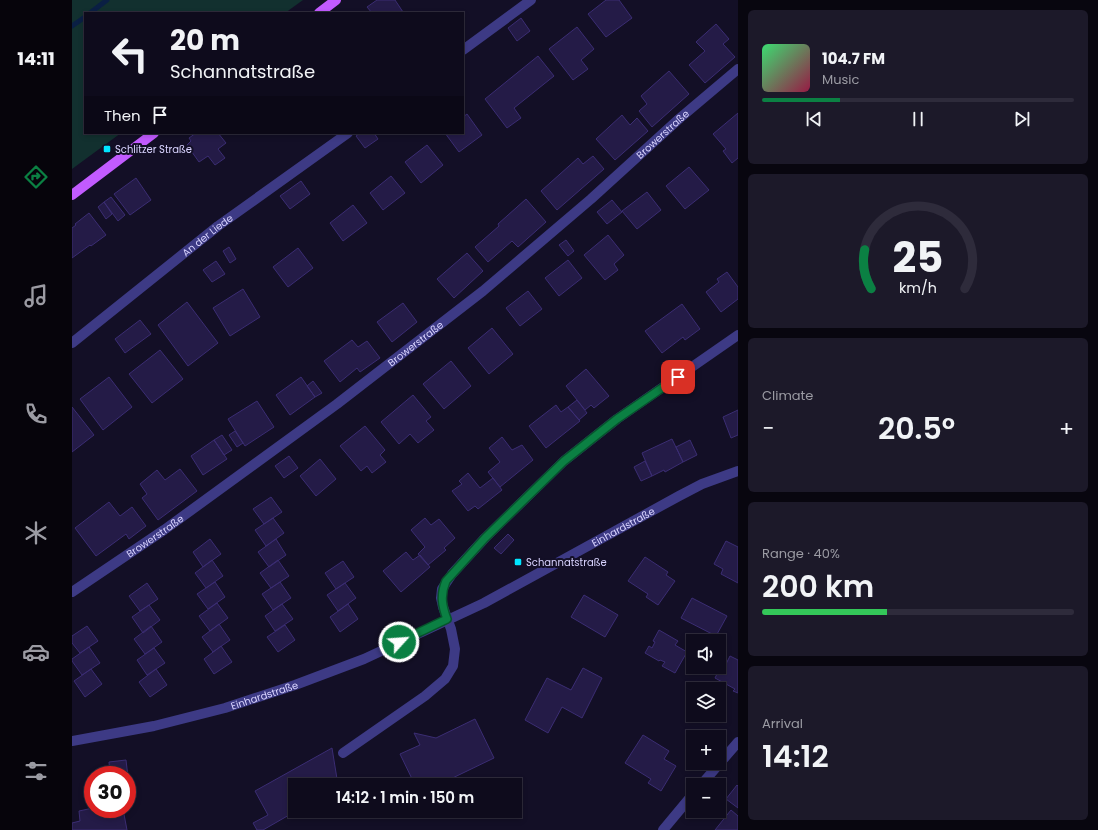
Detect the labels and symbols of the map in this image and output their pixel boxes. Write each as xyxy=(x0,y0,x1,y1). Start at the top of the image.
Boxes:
street label: Browerstraße xyxy=(633,106,692,162)
place label: Schlitzer Straße xyxy=(115,142,192,157)
marker: Schlitzer Straße xyxy=(102,144,112,154)
street label: An der Liede xyxy=(178,210,236,260)
street label: Browerstraße xyxy=(384,317,446,370)
pin xyxy=(661,360,695,394)
street label: Einhardstraße xyxy=(589,503,657,550)
street label: Browerstraße xyxy=(123,511,187,561)
place label: Schannatstraße xyxy=(526,555,607,570)
marker: Schannatstraße xyxy=(513,557,523,567)
position arrow xyxy=(378,621,420,663)
street label: Einhardstraße xyxy=(229,677,300,713)
speed limit sign: 30 xyxy=(84,766,136,818)

